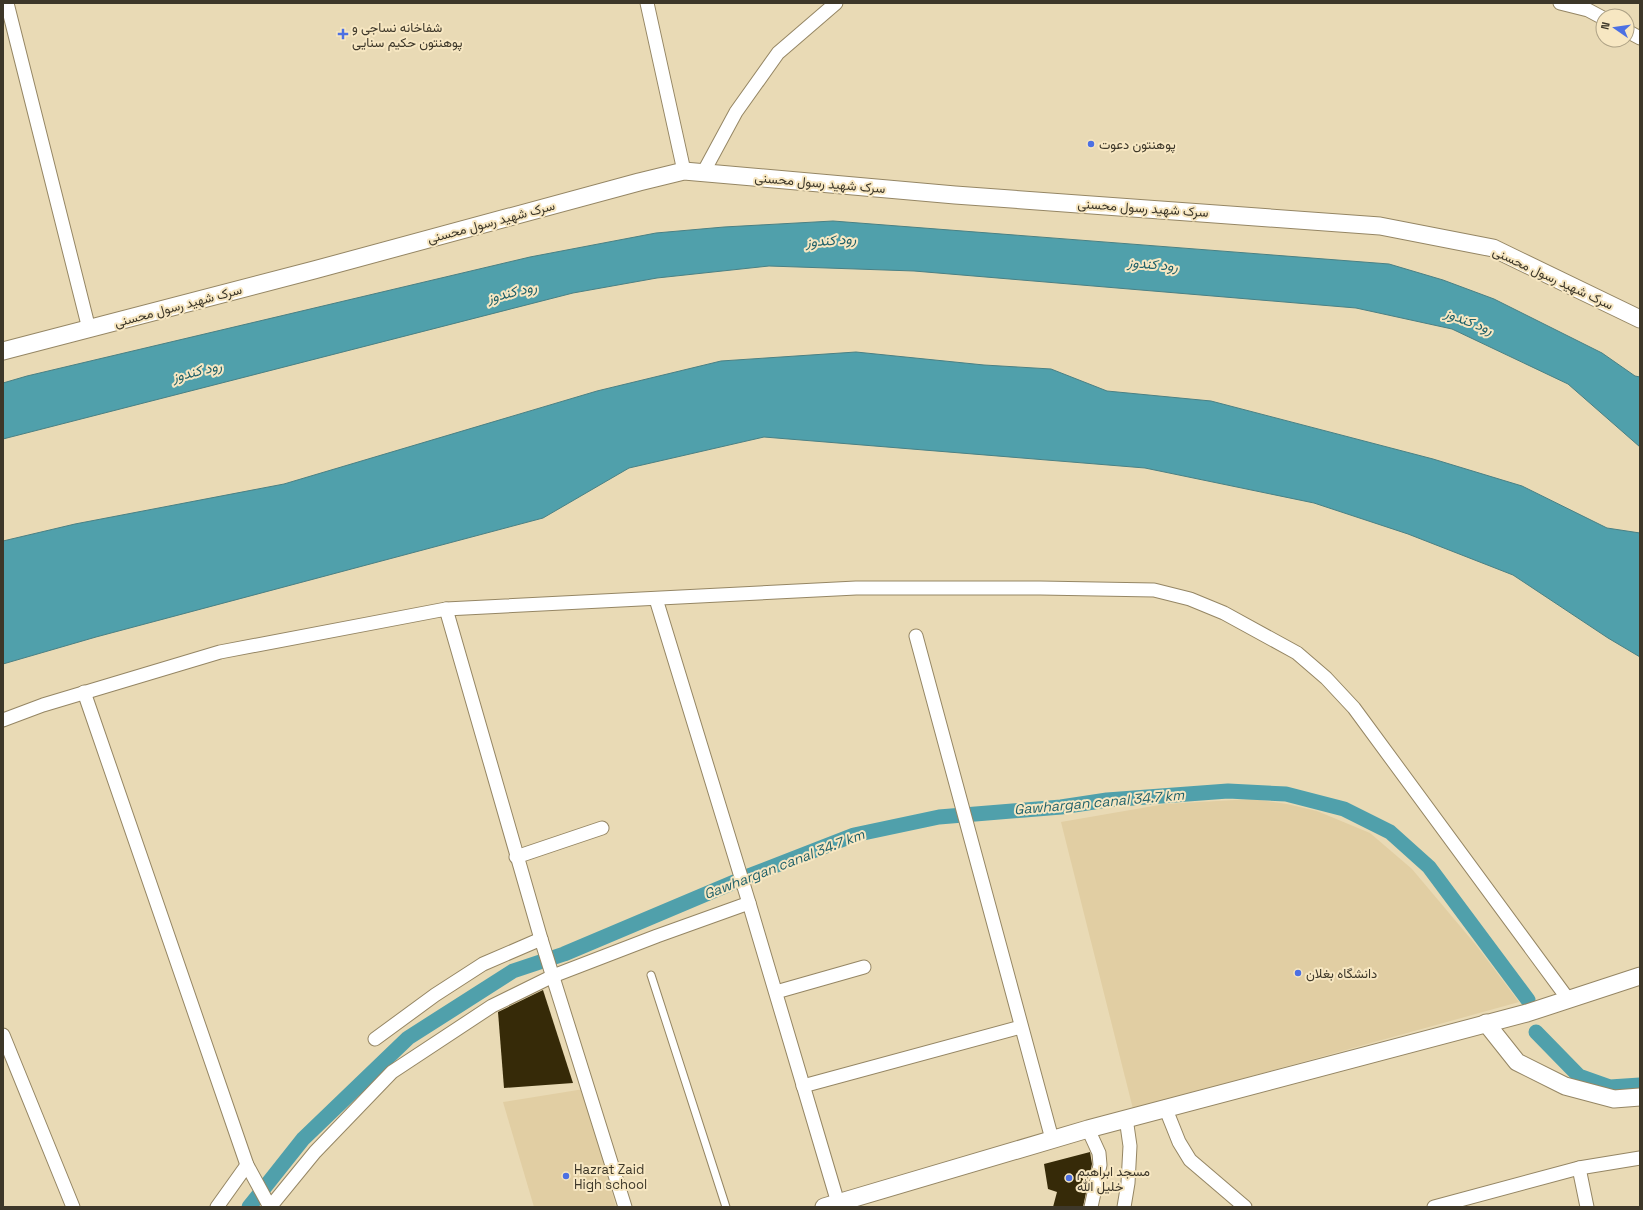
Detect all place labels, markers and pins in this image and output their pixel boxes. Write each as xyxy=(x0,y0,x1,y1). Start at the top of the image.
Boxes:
place label: شفاخانه نساجی و پوهنتون حکیم سنایی xyxy=(352,19,463,52)
marker: شفاخانه نساجی و پوهنتون حکیم سنایی xyxy=(337,28,349,40)
place label: پوهنتون دعوت xyxy=(1099,136,1176,154)
marker: پوهنتون دعوت xyxy=(1086,139,1096,149)
place label: دانشگاه بغلان xyxy=(1306,965,1377,982)
marker: دانشگاه بغلان xyxy=(1293,968,1303,978)
place label: Hazrat Zaid High school xyxy=(574,1161,647,1193)
place label: مسجد ابراهیم خلیل الله xyxy=(1077,1163,1150,1195)
marker: Hazrat Zaid High school xyxy=(561,1171,571,1181)
marker: مسجد ابراهیم خلیل الله xyxy=(1064,1173,1074,1183)

